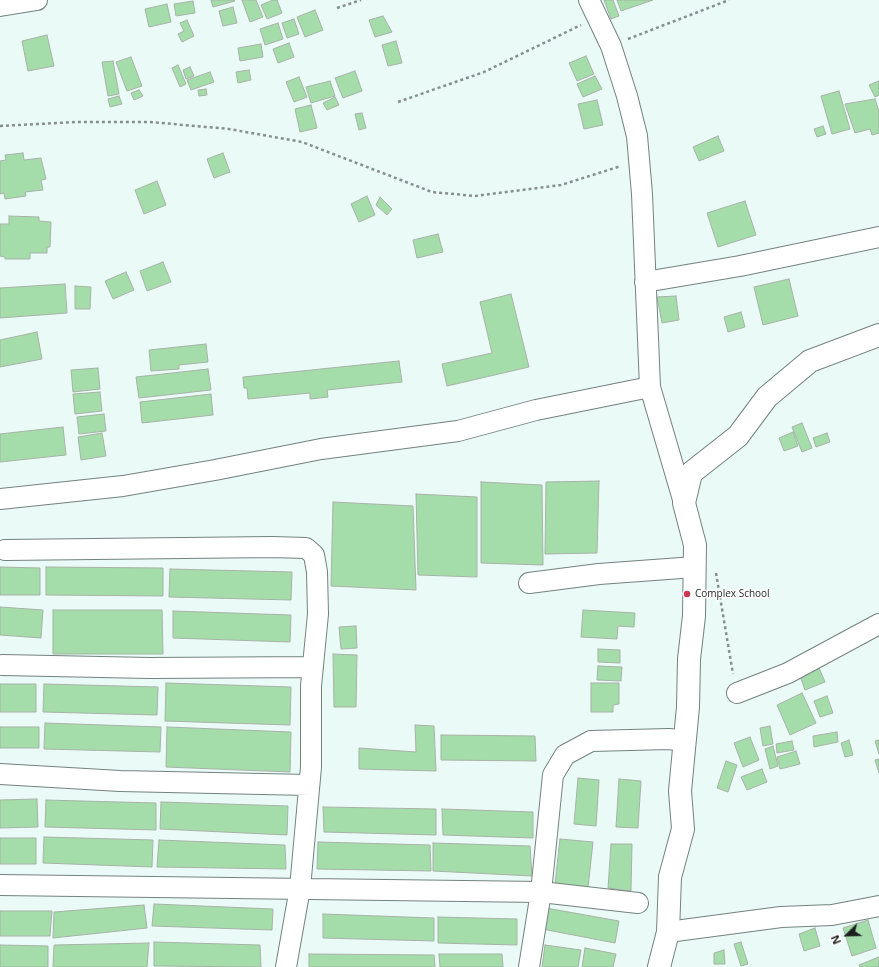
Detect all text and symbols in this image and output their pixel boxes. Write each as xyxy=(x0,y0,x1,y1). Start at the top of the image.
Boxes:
place label: Complex School xyxy=(695,588,770,600)
marker: Complex School xyxy=(682,589,692,599)
north arrow xyxy=(827,915,867,955)
text: N xyxy=(827,933,844,947)

